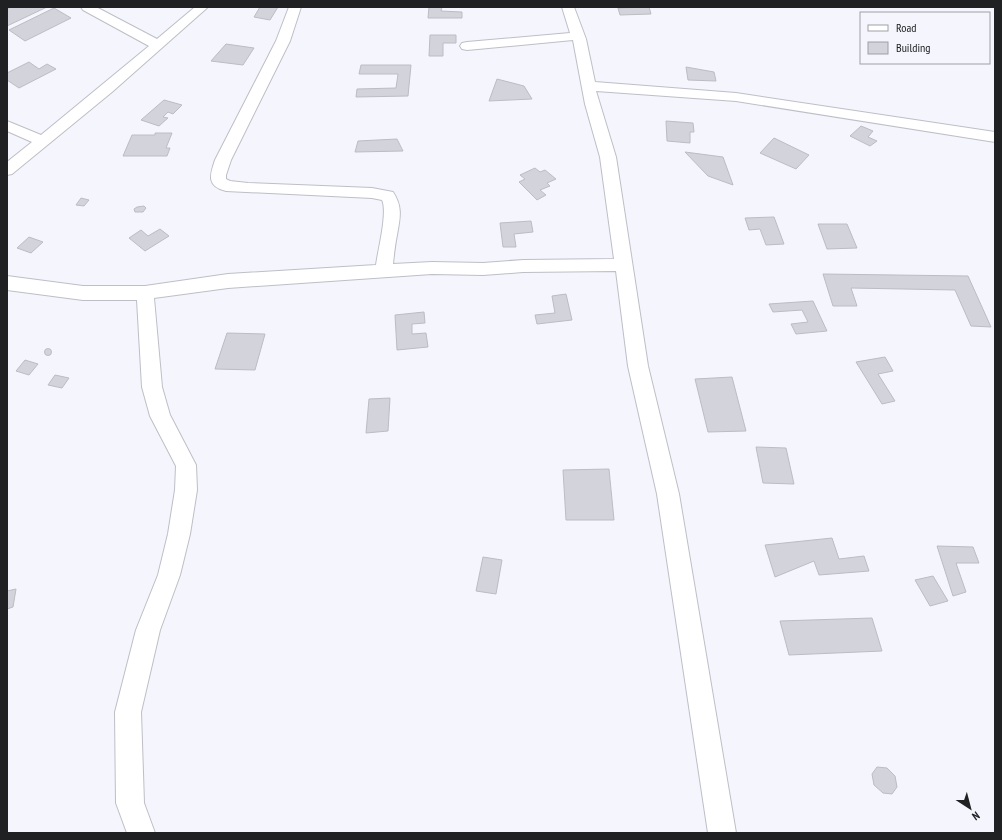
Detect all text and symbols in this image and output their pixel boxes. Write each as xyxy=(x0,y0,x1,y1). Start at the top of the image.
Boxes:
legend xyxy=(860,12,990,64)
text: Road xyxy=(896,20,916,35)
text: Building xyxy=(896,40,931,55)
north arrow xyxy=(950,788,990,828)
text: N xyxy=(969,809,982,824)

